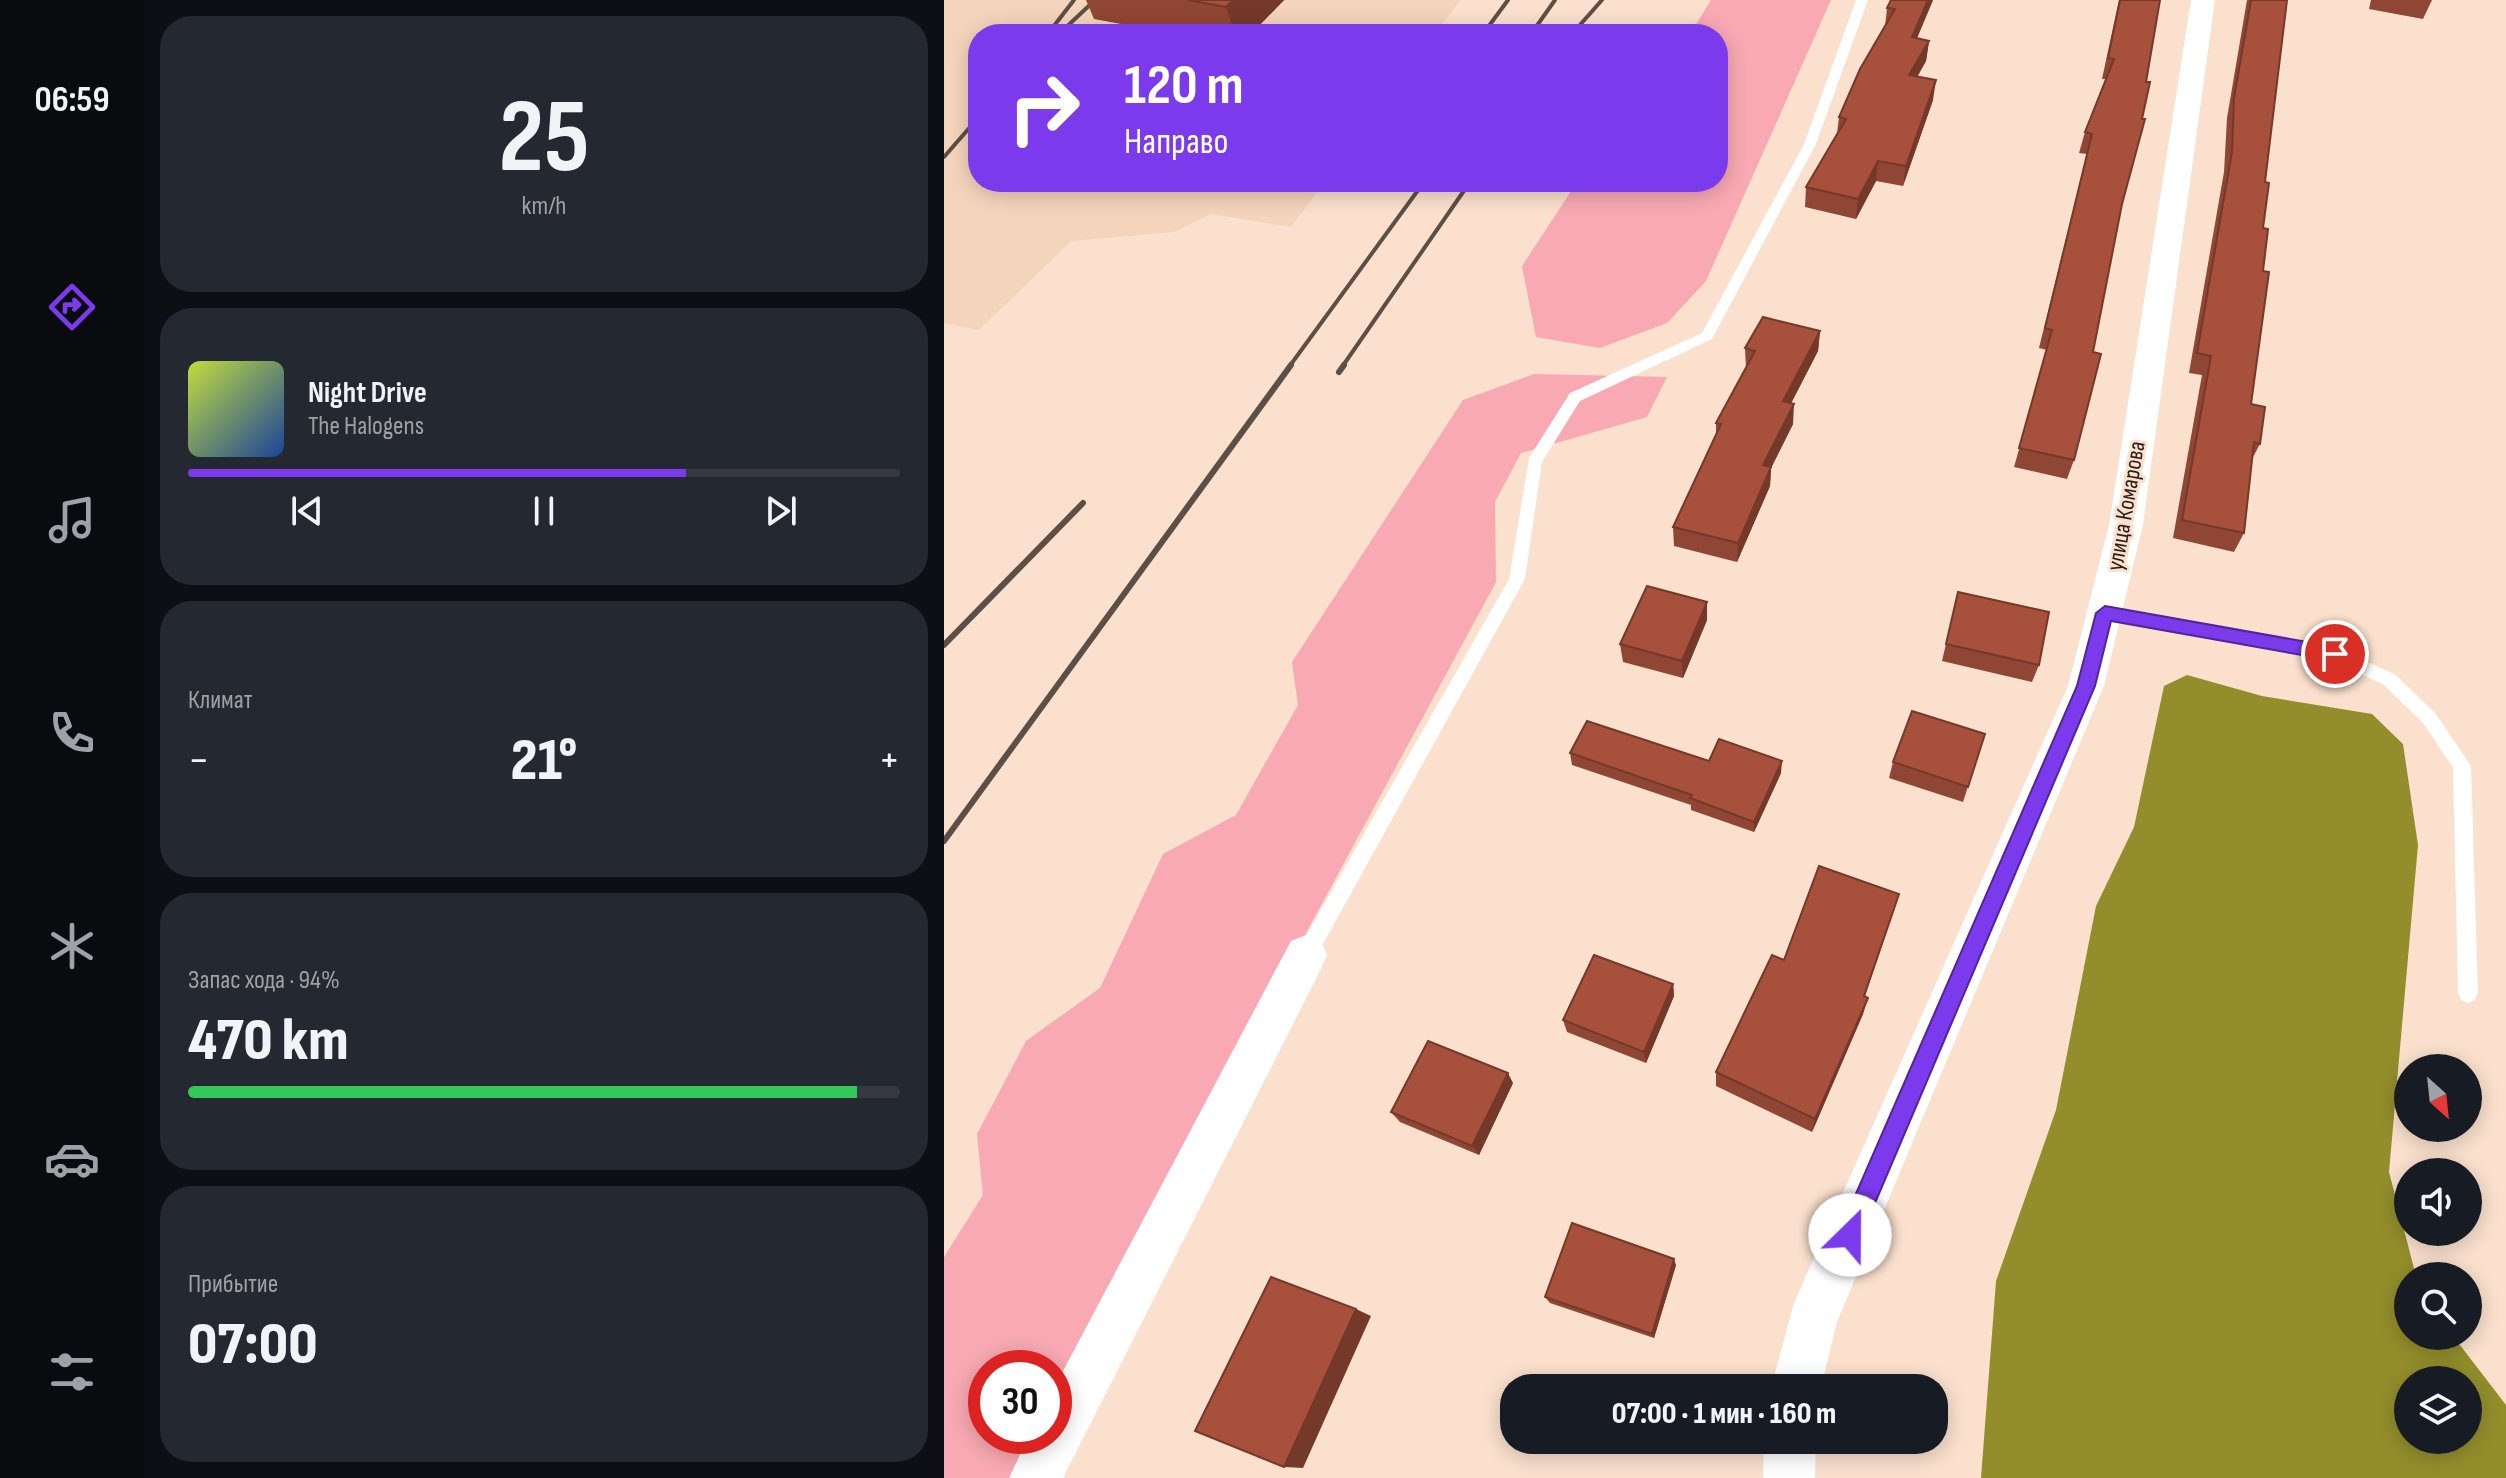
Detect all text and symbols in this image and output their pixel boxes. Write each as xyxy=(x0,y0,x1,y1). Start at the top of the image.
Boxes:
text: 120 m xyxy=(1124,53,1244,120)
icon: right xyxy=(992,56,1096,160)
text: 25 xyxy=(498,76,590,201)
text: 06:59 xyxy=(35,79,110,122)
text: Направо xyxy=(1124,121,1228,164)
text: km/h xyxy=(522,191,566,222)
icon: directions xyxy=(44,279,100,335)
text: Night Drive xyxy=(308,375,427,411)
text: The Halogens xyxy=(308,411,424,442)
street label: улица Комарова xyxy=(2100,439,2152,573)
icon: previous xyxy=(285,489,329,533)
icon: pause xyxy=(522,489,566,533)
icon: next xyxy=(759,489,803,533)
icon: music xyxy=(44,492,100,548)
pin xyxy=(2301,620,2369,688)
icon: arrive xyxy=(2313,632,2357,676)
text: Климат xyxy=(188,685,252,716)
icon: phone xyxy=(44,705,100,761)
text: 21° xyxy=(511,725,577,797)
text: − xyxy=(188,734,210,787)
text: + xyxy=(878,734,900,787)
icon: climate xyxy=(44,918,100,974)
text: Запас хода · 94% xyxy=(188,965,340,996)
text: 470 km xyxy=(188,1005,349,1077)
north arrow xyxy=(2394,1054,2482,1142)
map controls xyxy=(2394,1054,2482,1454)
icon: car xyxy=(44,1131,100,1187)
button: sound xyxy=(2394,1158,2482,1246)
position arrow xyxy=(1808,1193,1892,1277)
button: search xyxy=(2394,1262,2482,1350)
text: Прибытие xyxy=(188,1269,278,1300)
text: 07:00 xyxy=(188,1309,318,1381)
icon: filters xyxy=(44,1344,100,1400)
speed limit sign: 30 xyxy=(968,1350,1072,1454)
button: layers xyxy=(2394,1366,2482,1454)
text: 07:00 · 1 мин · 160 m xyxy=(1612,1396,1836,1432)

